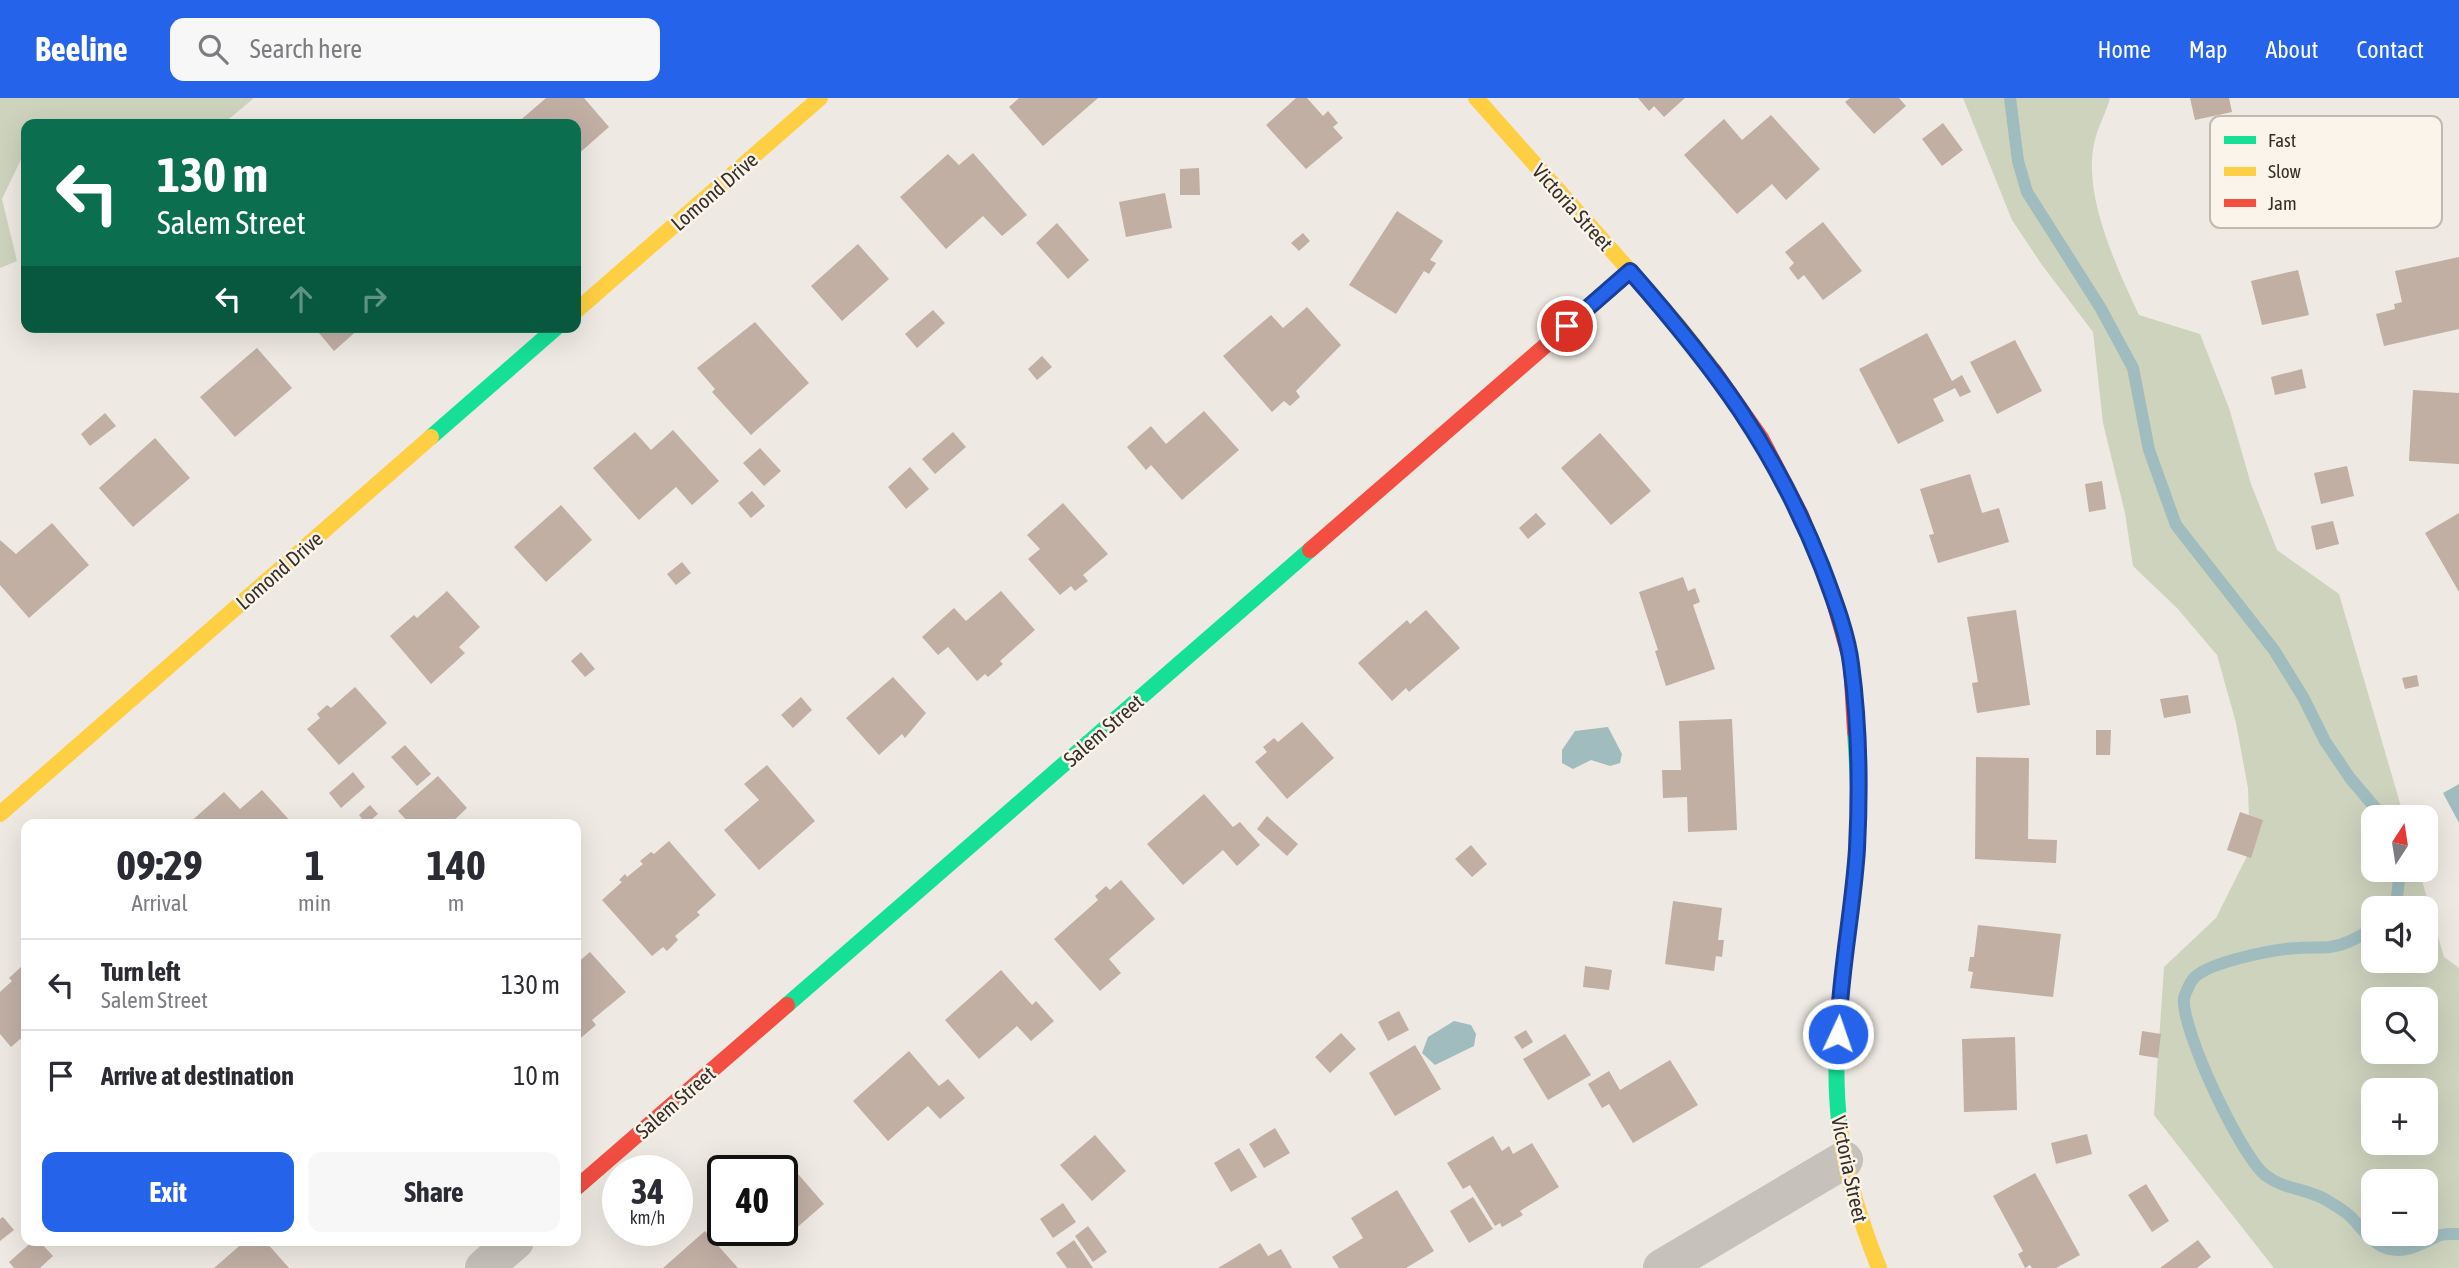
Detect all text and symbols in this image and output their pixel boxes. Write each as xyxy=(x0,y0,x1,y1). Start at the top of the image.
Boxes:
search box xyxy=(170,18,660,81)
text: Beeline xyxy=(35,30,128,68)
icon: search xyxy=(194,30,232,68)
text: Search here xyxy=(250,34,362,64)
text: Home xyxy=(2097,36,2151,63)
text: Map xyxy=(2189,36,2227,63)
text: About xyxy=(2265,36,2318,63)
text: Contact xyxy=(2356,36,2424,63)
legend xyxy=(2210,116,2442,228)
text: Fast xyxy=(2268,129,2296,151)
text: 130 m xyxy=(157,146,268,202)
icon: left xyxy=(42,147,133,238)
street label: Lomond Drive xyxy=(666,147,762,235)
street label: Victoria Street xyxy=(1528,159,1618,255)
text: Slow xyxy=(2268,160,2302,182)
text: Jam xyxy=(2268,192,2297,214)
text: Salem Street xyxy=(157,204,306,241)
icon: left xyxy=(209,280,247,318)
icon: ahead xyxy=(282,280,320,318)
icon: right xyxy=(355,280,393,318)
pin xyxy=(1537,296,1597,356)
icon: arrive xyxy=(1548,307,1586,345)
street label: Lomond Drive xyxy=(231,526,327,614)
street label: Salem Street xyxy=(1058,689,1148,771)
north arrow xyxy=(2361,805,2438,882)
map controls xyxy=(2361,805,2438,1246)
text: 09:29 xyxy=(116,841,203,889)
text: 1 xyxy=(305,841,324,889)
text: 140 xyxy=(426,841,486,889)
text: Arrival xyxy=(131,890,188,916)
text: min xyxy=(298,890,331,916)
text: m xyxy=(448,890,464,916)
button: sound xyxy=(2361,896,2438,973)
text: Turn left xyxy=(101,957,181,987)
icon: left xyxy=(42,966,80,1004)
text: 130 m xyxy=(501,970,560,1000)
text: Salem Street xyxy=(101,987,208,1013)
button: search xyxy=(2361,987,2438,1064)
position arrow xyxy=(1801,997,1875,1071)
icon: arrive xyxy=(42,1057,80,1095)
text: Arrive at destination xyxy=(101,1061,294,1091)
text: 10 m xyxy=(513,1061,560,1091)
street label: Salem Street xyxy=(630,1061,720,1143)
button: + xyxy=(2361,1078,2438,1155)
street label: Victoria Street xyxy=(1827,1114,1873,1224)
button: Exit xyxy=(42,1152,294,1232)
button: Share xyxy=(308,1152,560,1232)
speed limit sign: 40 xyxy=(707,1155,798,1246)
button: − xyxy=(2361,1169,2438,1246)
text: 34 xyxy=(631,1171,664,1211)
text: km/h xyxy=(630,1207,665,1228)

